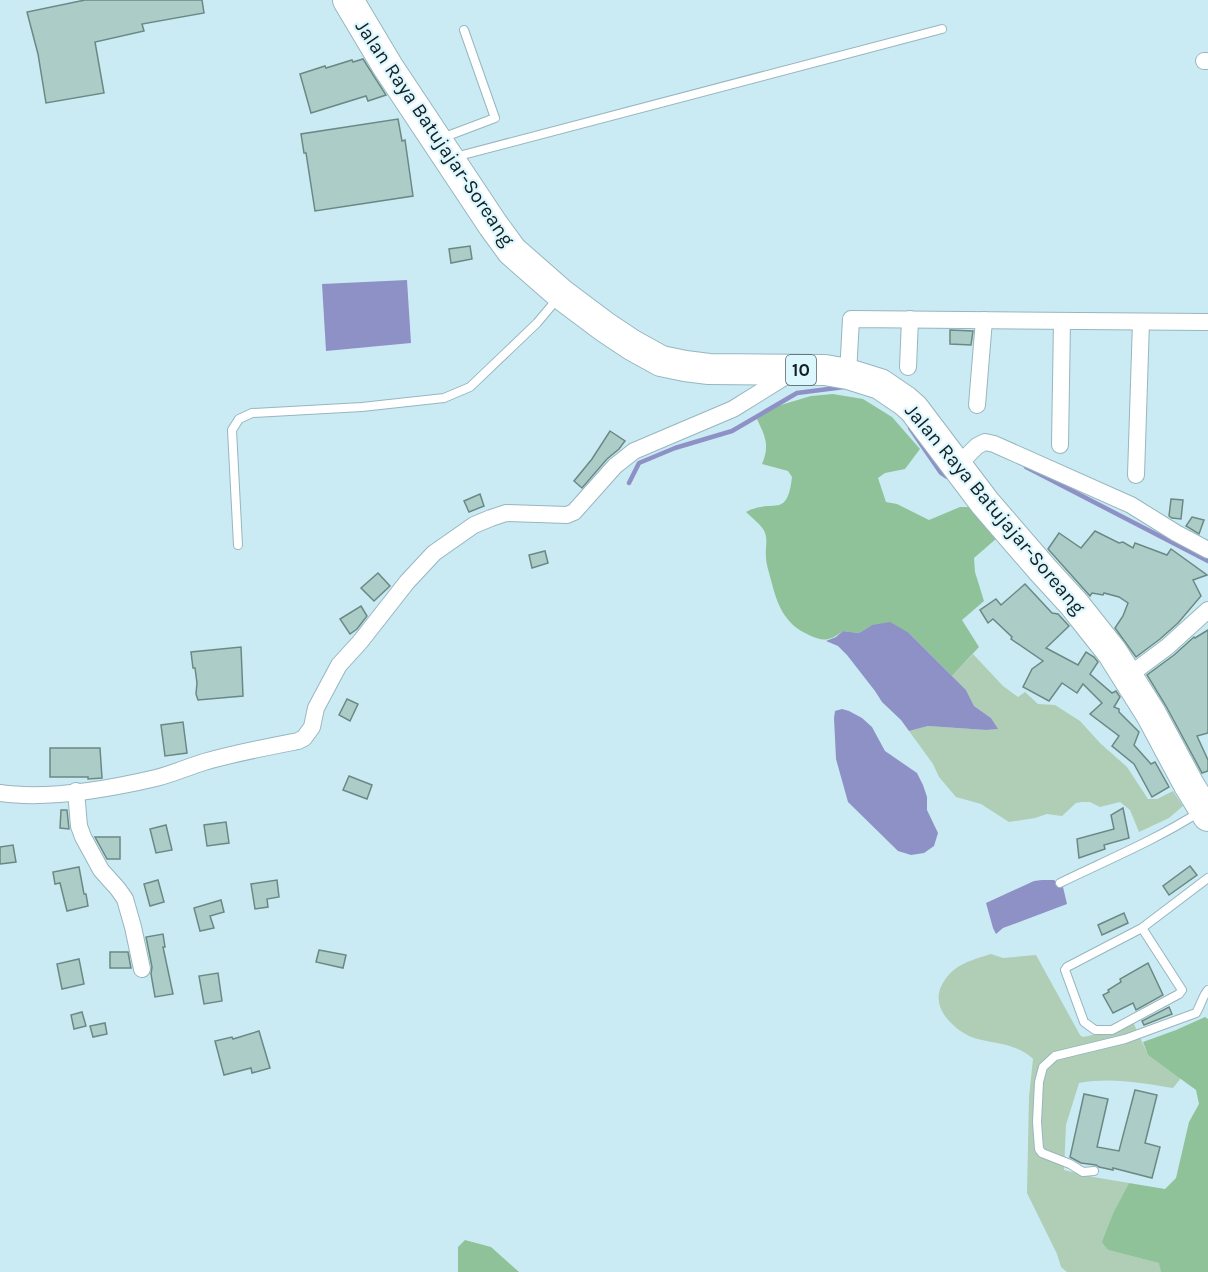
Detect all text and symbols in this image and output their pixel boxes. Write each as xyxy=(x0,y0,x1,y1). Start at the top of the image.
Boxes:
street label: Jalan Raya Batujajar-Soreang xyxy=(351,16,519,250)
road number: 10 xyxy=(786,355,816,385)
street label: Jalan Raya Batujajar-Soreang xyxy=(900,399,1090,619)

